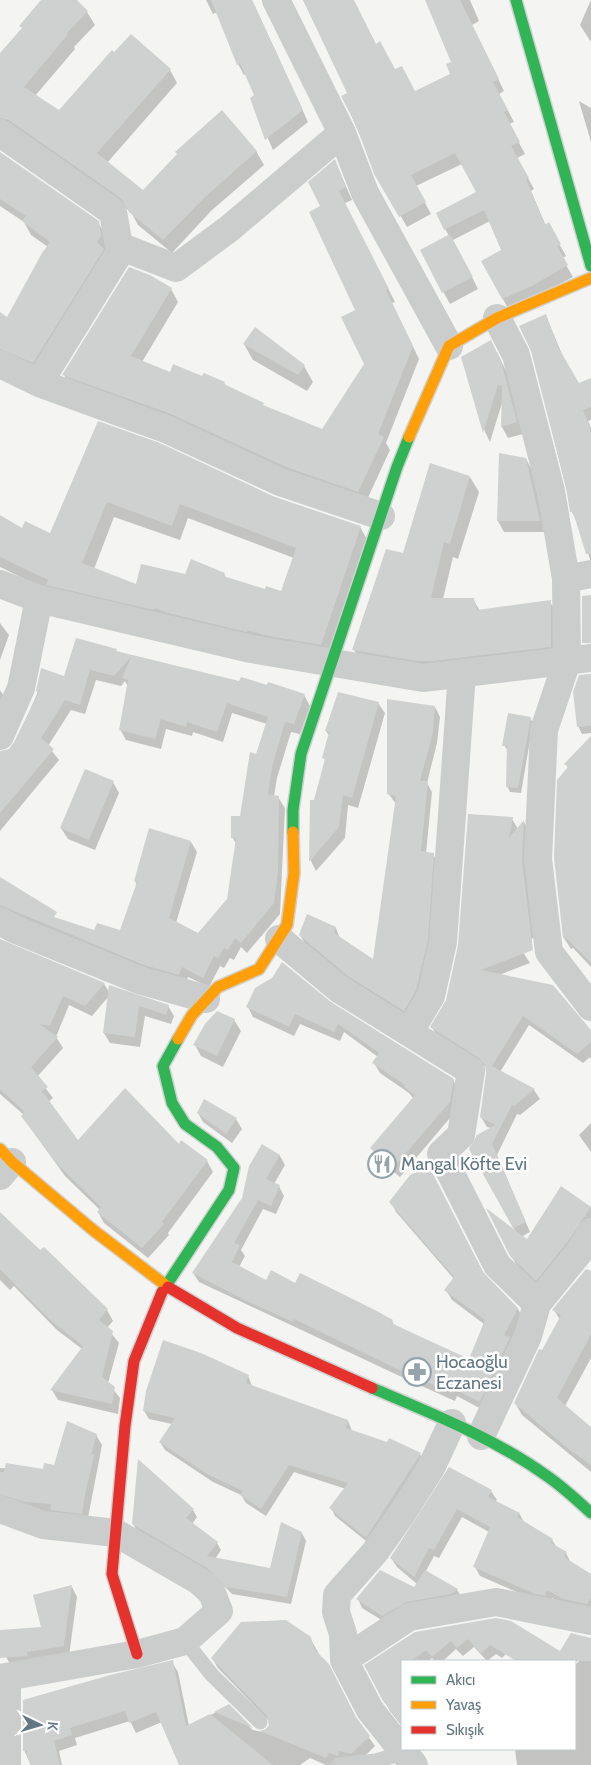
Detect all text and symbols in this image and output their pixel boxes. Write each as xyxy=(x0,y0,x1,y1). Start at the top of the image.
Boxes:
restaurant icon: Mangal Köfte Evi xyxy=(367,1149,397,1179)
place label: Mangal Köfte Evi xyxy=(401,1153,527,1175)
place label: Hocaoğlu Eczanesi xyxy=(436,1351,508,1394)
pharmacy icon: Hocaoğlu Eczanesi xyxy=(402,1357,432,1387)
legend xyxy=(401,1660,576,1750)
text: Akıcı xyxy=(446,1671,475,1689)
text: Yavaş xyxy=(445,1696,481,1714)
north arrow xyxy=(15,1700,65,1750)
text: K xyxy=(44,1721,62,1732)
text: Sıkışık xyxy=(446,1721,484,1739)

